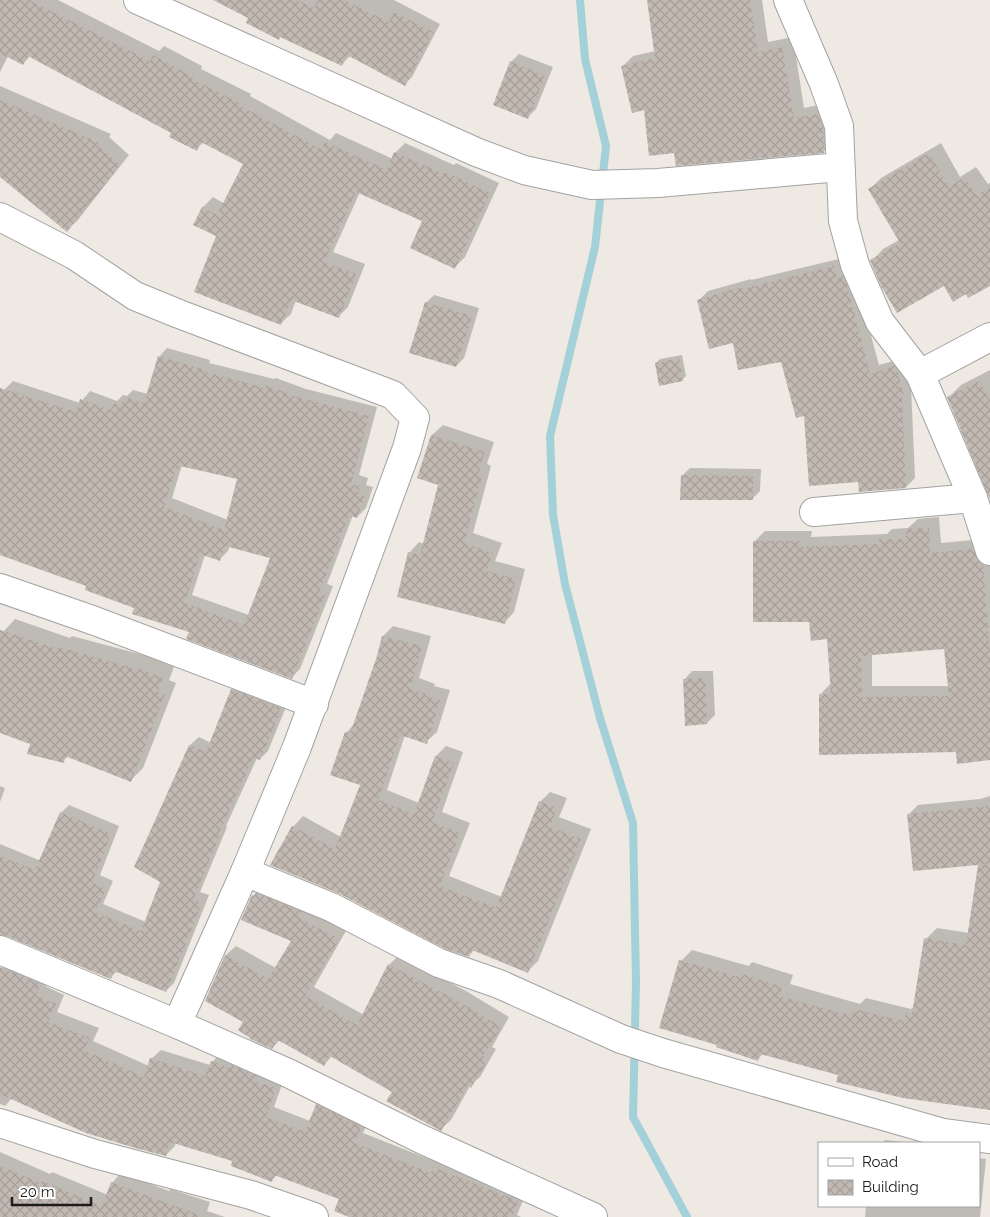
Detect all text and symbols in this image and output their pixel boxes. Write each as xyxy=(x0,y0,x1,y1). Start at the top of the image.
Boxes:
legend xyxy=(818,1142,980,1207)
text: Road xyxy=(862,1153,898,1171)
scale bar xyxy=(12,1174,91,1206)
text: Building xyxy=(862,1178,919,1196)
text: 20 m xyxy=(20,1183,55,1201)

